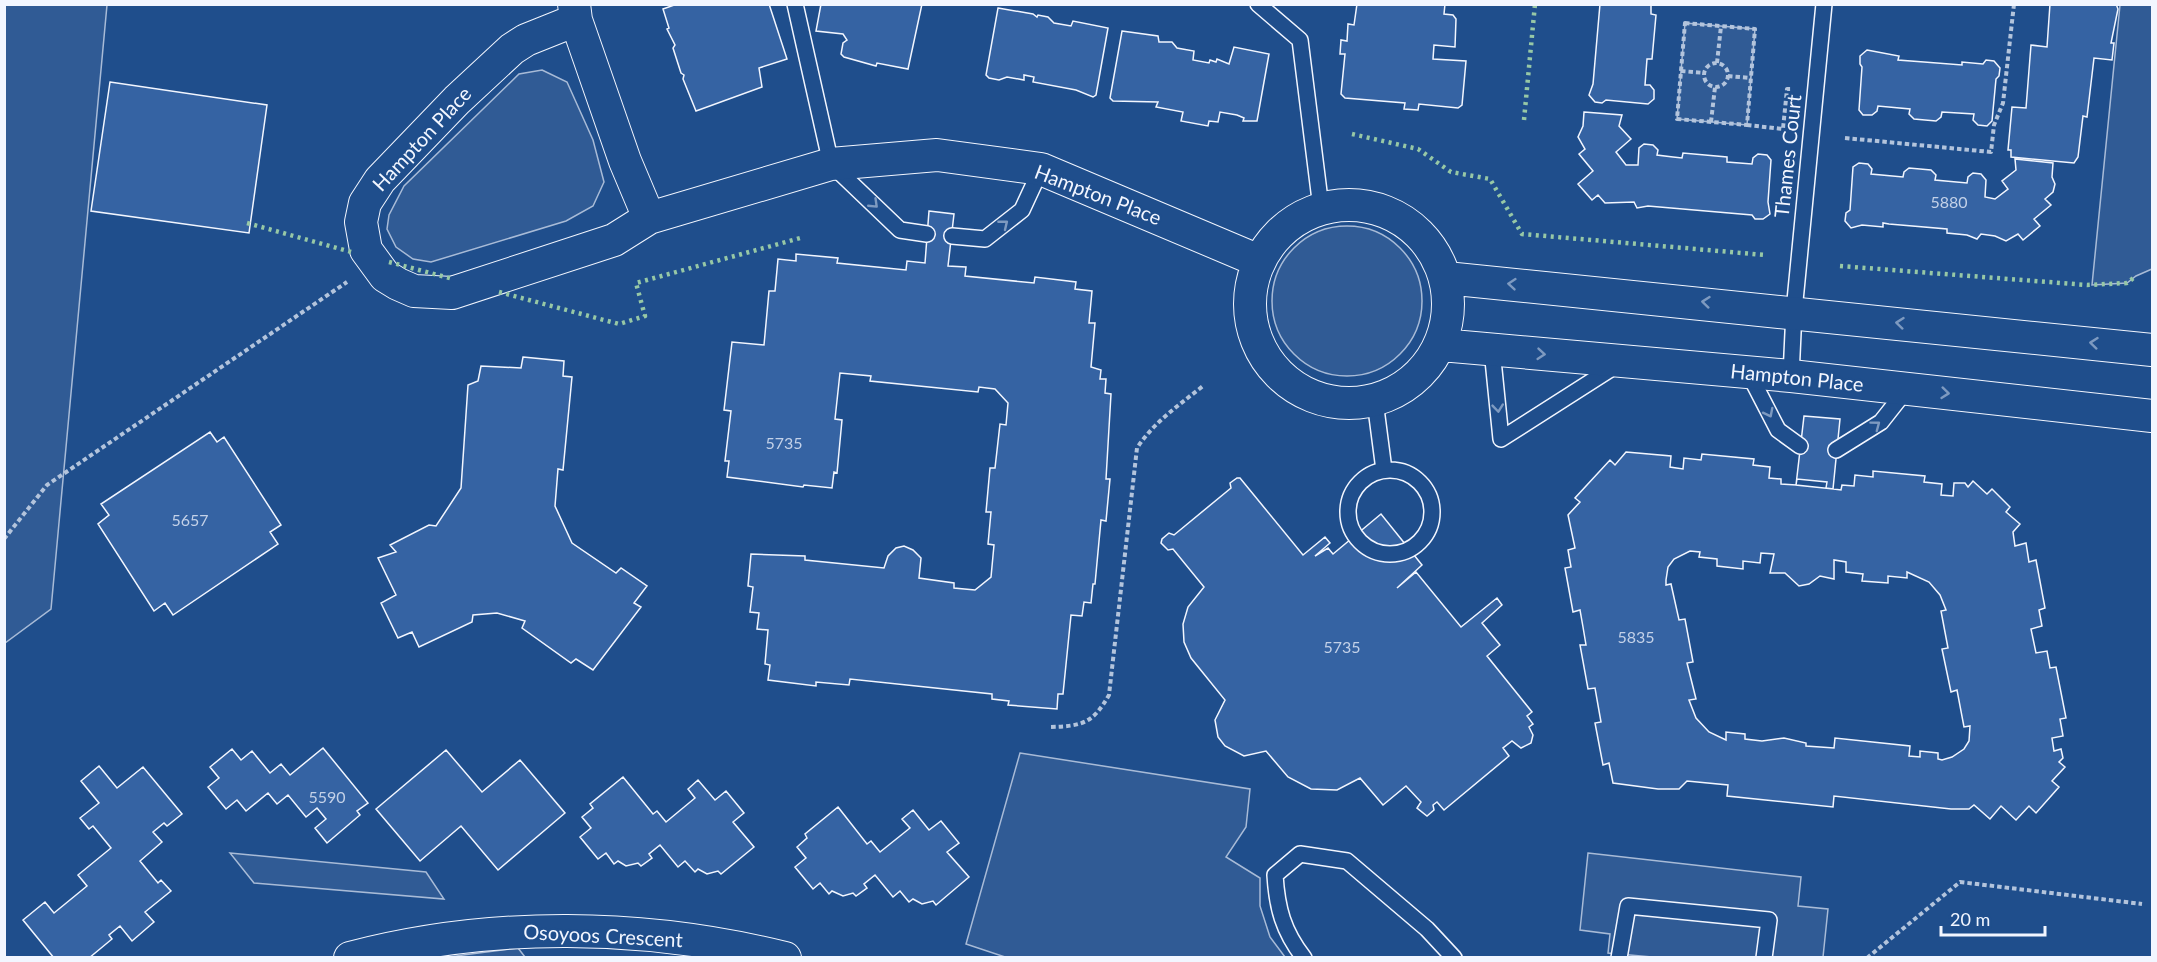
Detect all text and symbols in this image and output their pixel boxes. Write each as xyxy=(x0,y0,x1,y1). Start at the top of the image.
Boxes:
street label: Hampton Place xyxy=(367,81,476,195)
street label: Thames Court xyxy=(1769,93,1805,219)
street label: Hampton Place xyxy=(1032,159,1165,229)
house number: 5880 xyxy=(1930,192,1968,211)
one-way arrow xyxy=(867,197,877,208)
one-way arrow xyxy=(997,220,1008,231)
one-way arrow xyxy=(1508,278,1517,291)
one-way arrow xyxy=(1702,297,1711,309)
one-way arrow xyxy=(1896,317,1905,329)
one-way arrow xyxy=(2090,337,2099,350)
one-way arrow xyxy=(1537,347,1546,360)
street label: Hampton Place xyxy=(1729,358,1865,396)
one-way arrow xyxy=(1940,386,1949,399)
one-way arrow xyxy=(1491,403,1504,412)
one-way arrow xyxy=(1762,407,1773,418)
one-way arrow xyxy=(1869,421,1880,432)
house number: 5735 xyxy=(765,433,803,452)
house number: 5657 xyxy=(171,510,209,529)
house number: 5835 xyxy=(1617,627,1655,646)
house number: 5735 xyxy=(1323,637,1361,656)
house number: 5590 xyxy=(308,787,346,806)
scale bar xyxy=(1941,899,2044,937)
text: 20 m xyxy=(1950,908,1990,930)
street label: Osoyoos Crescent xyxy=(523,919,683,951)

